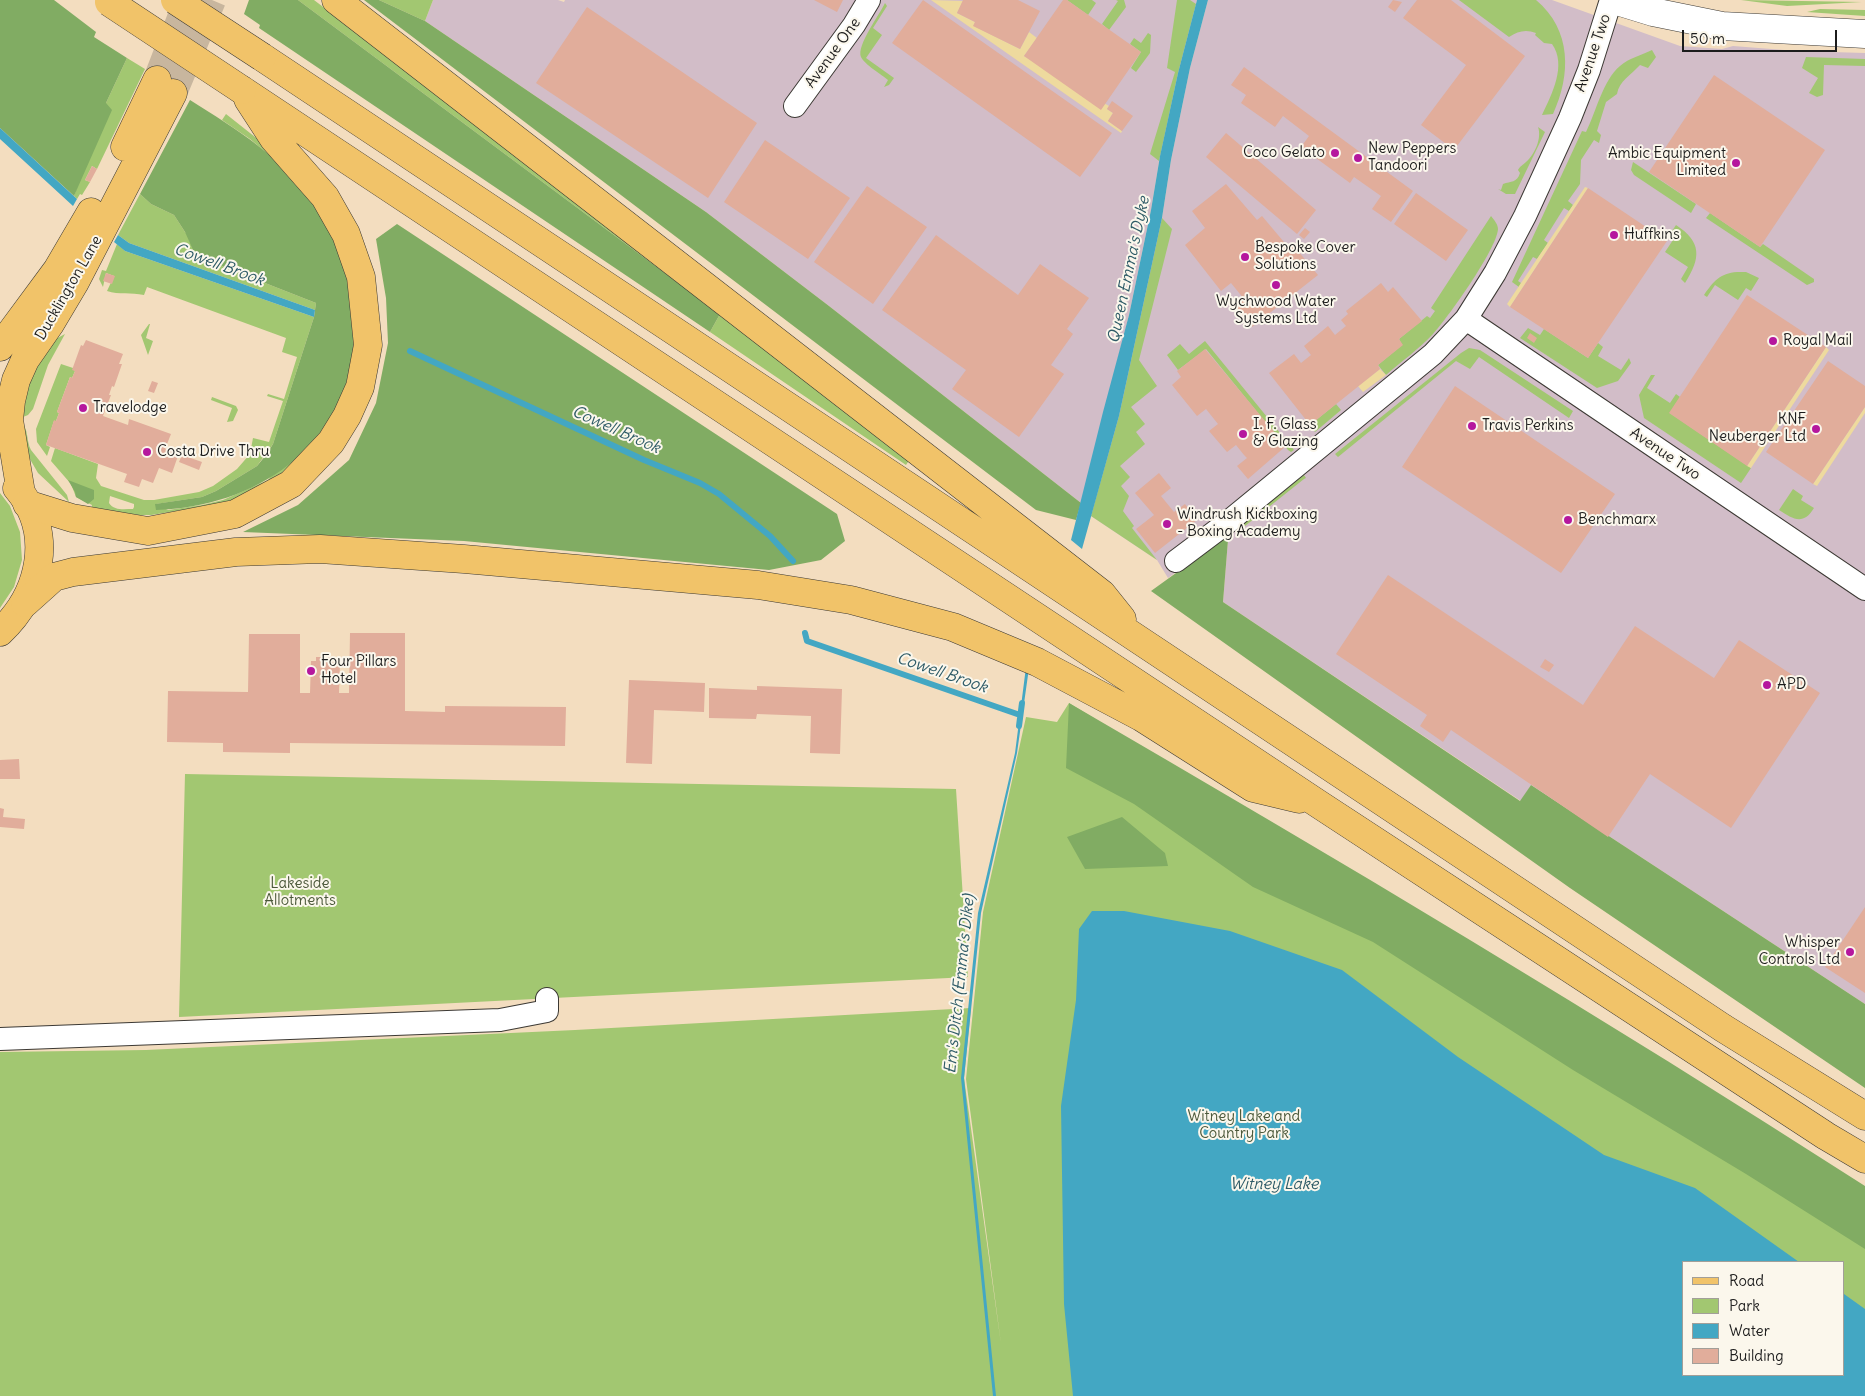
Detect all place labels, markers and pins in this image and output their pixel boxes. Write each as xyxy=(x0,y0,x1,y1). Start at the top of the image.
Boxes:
place label: New Peppers Tandoori xyxy=(1368,140,1456,175)
place label: Coco Gelato xyxy=(1243,144,1325,162)
place label: Ambic Equipment Limited xyxy=(1608,145,1726,180)
marker: Coco Gelato xyxy=(1329,147,1341,159)
marker: New Peppers Tandoori xyxy=(1352,152,1364,164)
marker: Ambic Equipment Limited xyxy=(1730,157,1742,169)
place label: Huffkins xyxy=(1624,226,1680,244)
marker: Huffkins xyxy=(1608,229,1620,241)
place label: Bespoke Cover Solutions xyxy=(1255,239,1356,274)
marker: Bespoke Cover Solutions xyxy=(1239,251,1251,263)
marker: Wychwood Water Systems Ltd xyxy=(1270,279,1282,291)
place label: Wychwood Water Systems Ltd xyxy=(1216,293,1336,328)
place label: Royal Mail xyxy=(1783,332,1852,350)
marker: Royal Mail xyxy=(1767,335,1779,347)
place label: Travelodge xyxy=(93,399,167,417)
marker: Travelodge xyxy=(77,402,89,414)
place label: KNF Neuberger Ltd xyxy=(1709,411,1806,446)
place label: I. F. Glass & Glazing xyxy=(1253,416,1318,451)
place label: Travis Perkins xyxy=(1482,417,1574,435)
marker: Travis Perkins xyxy=(1466,420,1478,432)
marker: KNF Neuberger Ltd xyxy=(1810,423,1822,435)
marker: I. F. Glass & Glazing xyxy=(1237,428,1249,440)
place label: Costa Drive Thru xyxy=(157,443,270,461)
marker: Costa Drive Thru xyxy=(141,446,153,458)
place label: Windrush Kickboxing - Boxing Academy xyxy=(1177,506,1318,541)
place label: Benchmarx xyxy=(1578,511,1656,529)
marker: Benchmarx xyxy=(1562,514,1574,526)
marker: Windrush Kickboxing - Boxing Academy xyxy=(1161,518,1173,530)
place label: Four Pillars Hotel xyxy=(321,653,396,688)
marker: Four Pillars Hotel xyxy=(305,665,317,677)
place label: APD xyxy=(1777,676,1806,694)
marker: APD xyxy=(1761,679,1773,691)
place label: Whisper Controls Ltd xyxy=(1758,934,1840,969)
marker: Whisper Controls Ltd xyxy=(1844,946,1856,958)

